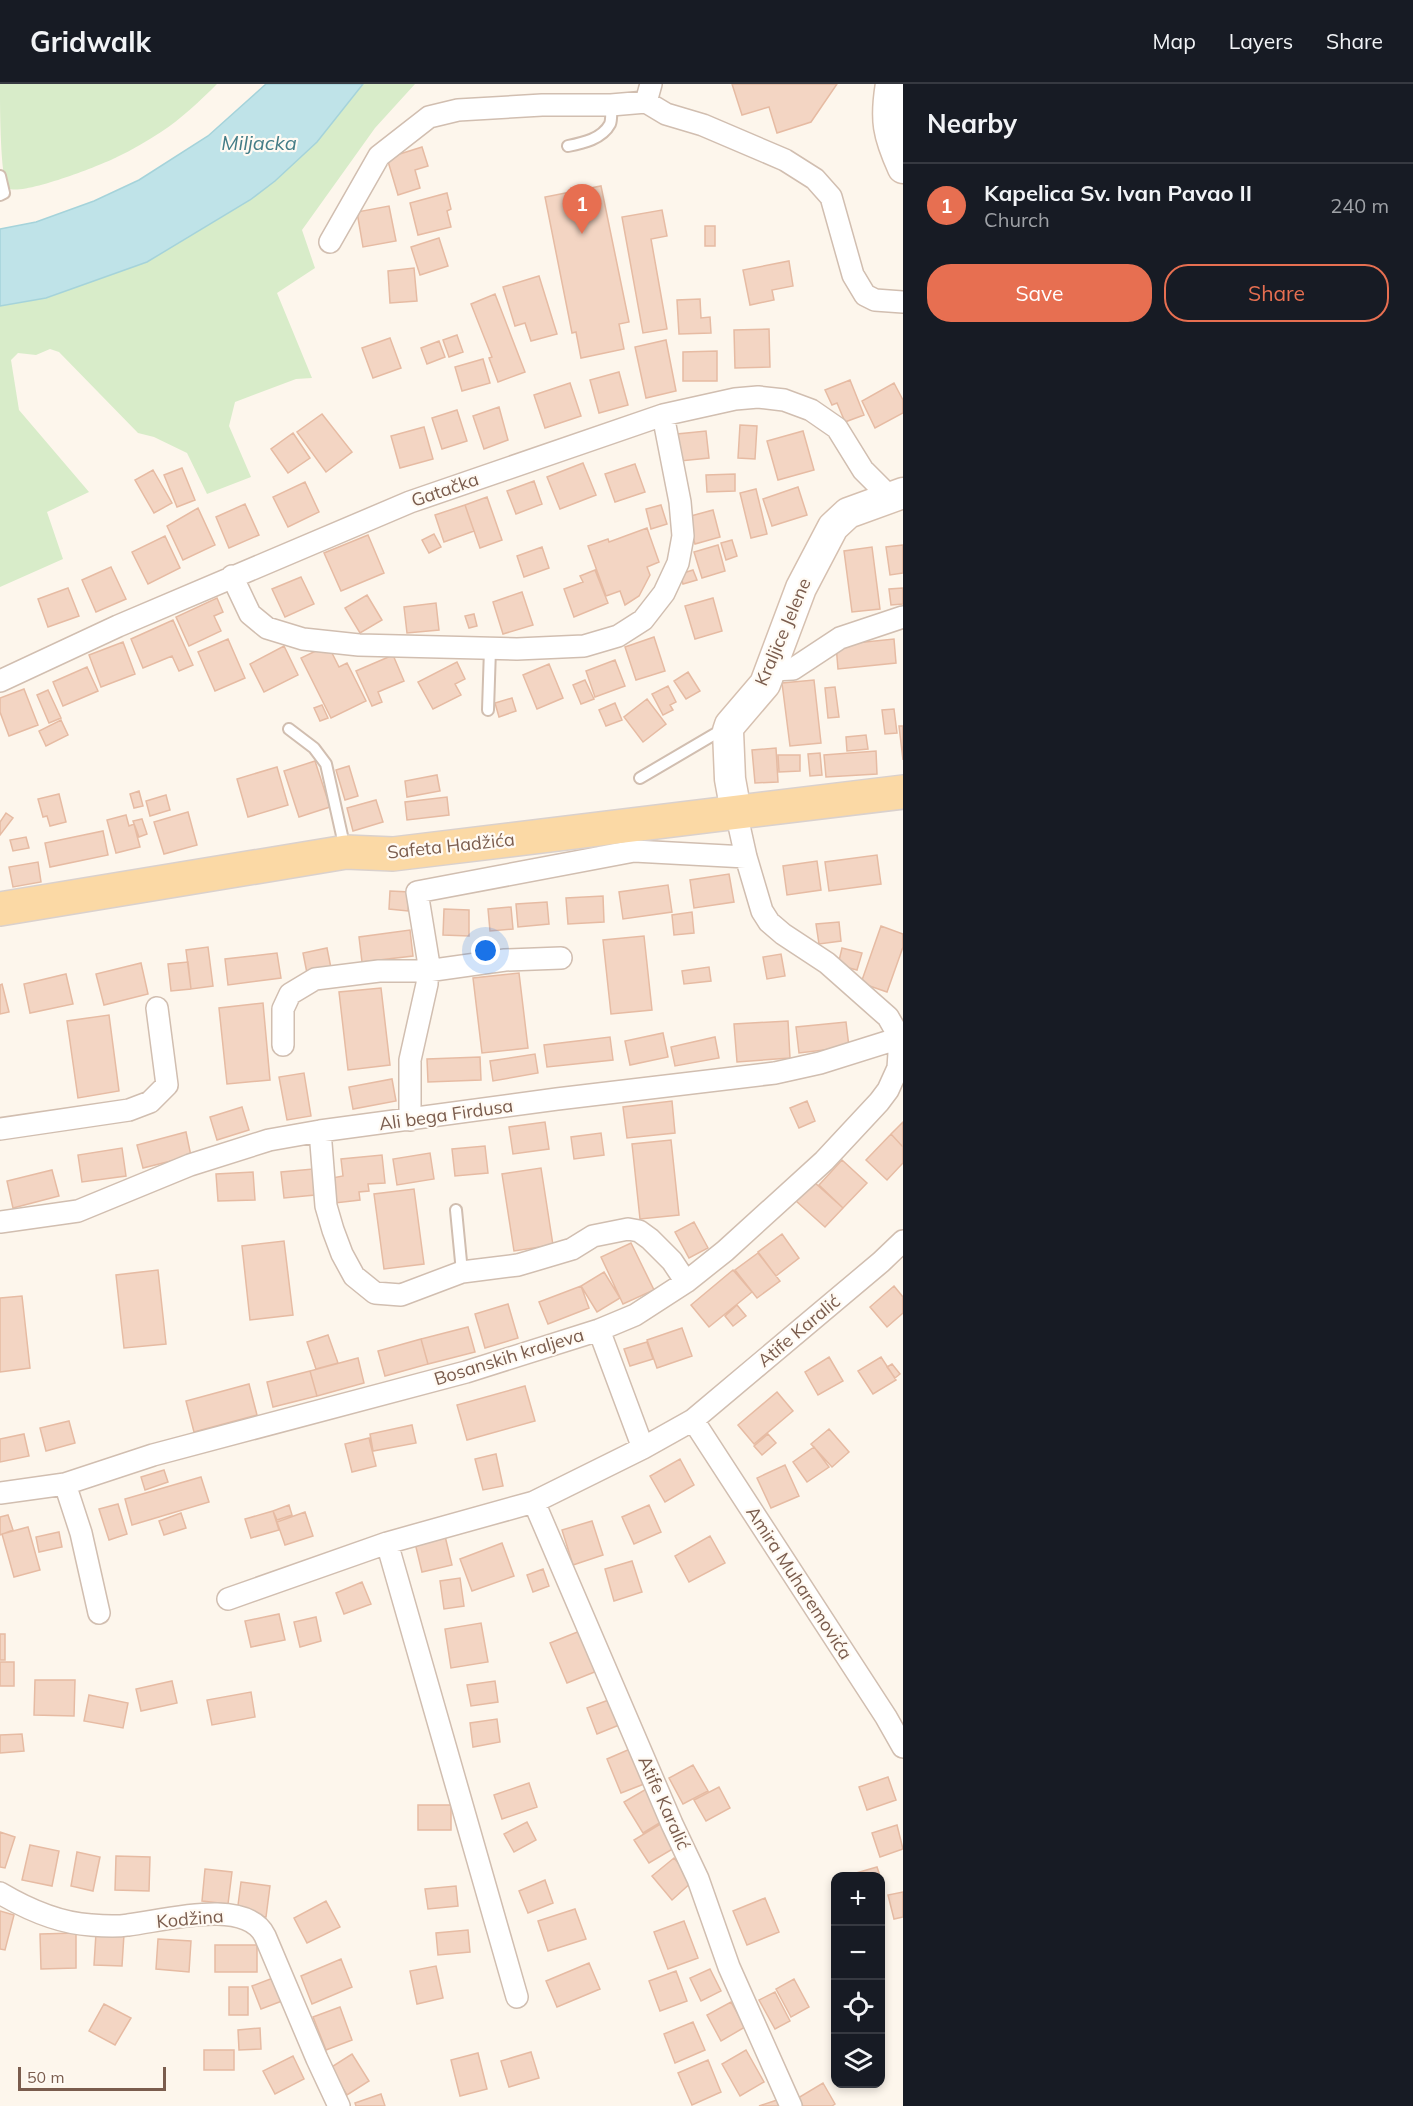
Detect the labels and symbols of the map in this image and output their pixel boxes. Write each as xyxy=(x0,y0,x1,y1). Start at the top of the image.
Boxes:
water label: Miljacka xyxy=(221,130,297,155)
pin: 1 xyxy=(562,184,602,234)
street label: Gatačka xyxy=(408,467,482,512)
street label: Kraljice Jelene xyxy=(750,574,816,689)
street label: Safeta Hadžića xyxy=(386,827,516,864)
your location xyxy=(471,936,500,965)
street label: Ali bega Firdusa xyxy=(377,1094,514,1135)
street label: Atife Karalić xyxy=(753,1289,845,1372)
street label: Bosanskih kraljeva xyxy=(431,1323,587,1390)
street label: Amira Muharemovića xyxy=(741,1502,858,1664)
street label: Atife Karalić xyxy=(633,1752,696,1854)
street label: Kodžina xyxy=(155,1904,224,1933)
scale bar xyxy=(18,2064,166,2092)

